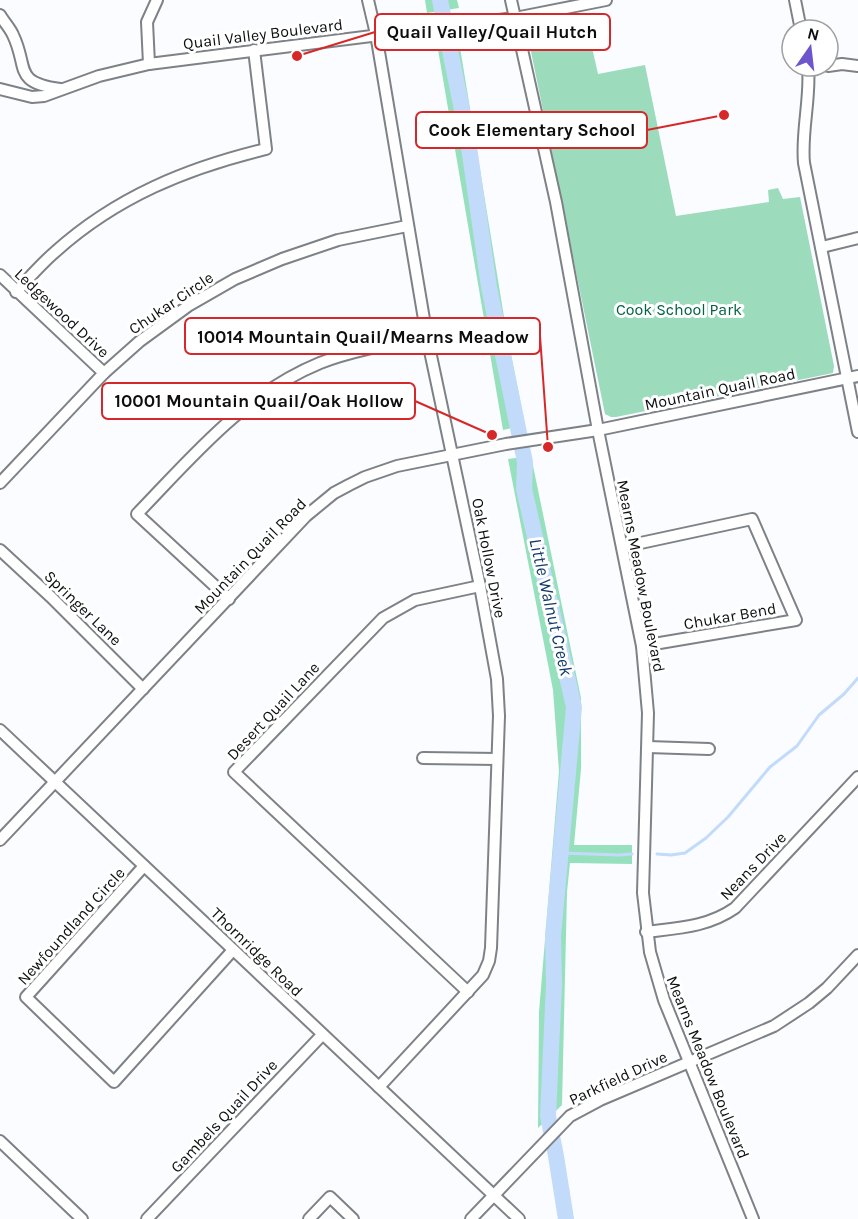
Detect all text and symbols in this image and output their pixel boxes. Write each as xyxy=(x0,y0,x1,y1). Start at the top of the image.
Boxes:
callout: Quail Valley/Quail Hutch xyxy=(375,14,610,50)
street label: Quail Valley Boulevard xyxy=(182,15,344,53)
north arrow xyxy=(780,18,840,78)
text: Quail Valley/Quail Hutch xyxy=(387,21,597,43)
text: N xyxy=(806,23,821,45)
callout: Cook Elementary School xyxy=(416,112,647,148)
text: Cook Elementary School xyxy=(429,119,635,141)
street label: Ledgewood Drive xyxy=(11,264,113,362)
street label: Chukar Circle xyxy=(125,268,217,338)
park label: Cook School Park xyxy=(616,300,742,319)
callout: 10014 Mountain Quail/Mearns Meadow xyxy=(185,318,540,354)
text: 10014 Mountain Quail/Mearns Meadow xyxy=(197,326,529,348)
street label: Mountain Quail Road xyxy=(643,364,797,414)
callout: 10001 Mountain Quail/Oak Hollow xyxy=(102,383,415,419)
text: 10001 Mountain Quail/Oak Hollow xyxy=(114,390,404,412)
street label: Mearns Meadow Boulevard xyxy=(613,478,669,674)
street label: Mountain Quail Road xyxy=(190,494,310,618)
street label: Oak Hollow Drive xyxy=(468,496,510,620)
water label: Little Walnut Creek xyxy=(525,536,578,679)
street label: Springer Lane xyxy=(40,566,126,650)
street label: Chukar Bend xyxy=(682,598,778,634)
street label: Desert Quail Lane xyxy=(223,658,323,764)
street label: Neans Drive xyxy=(716,828,790,904)
street label: Newfoundland Circle xyxy=(13,863,129,989)
street label: Thornridge Road xyxy=(207,904,307,1000)
street label: Mearns Meadow Boulevard xyxy=(663,973,753,1161)
street label: Parkfield Drive xyxy=(566,1047,670,1109)
street label: Gambels Quail Drive xyxy=(167,1055,281,1177)

